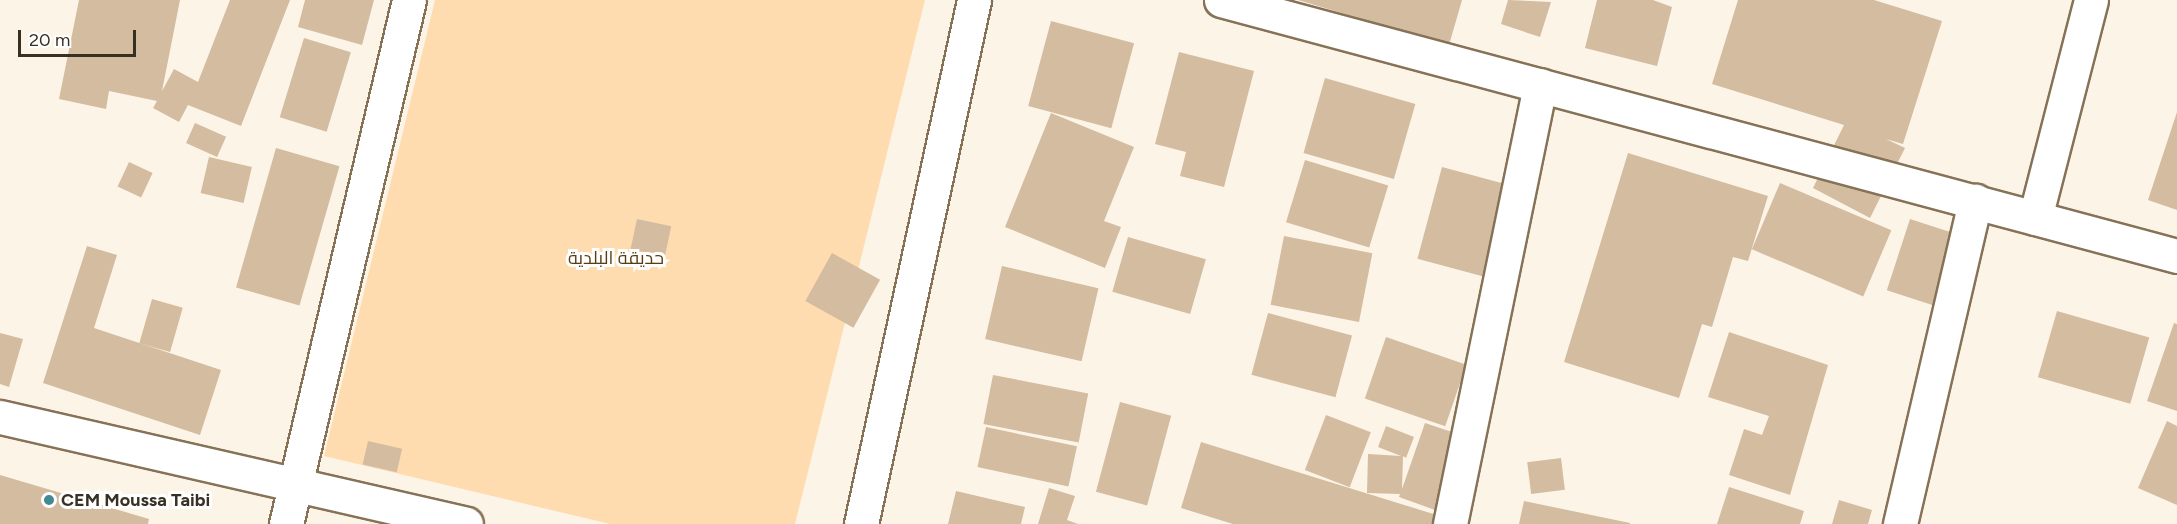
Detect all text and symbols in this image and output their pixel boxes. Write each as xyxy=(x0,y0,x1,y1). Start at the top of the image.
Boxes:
scale bar xyxy=(21,18,140,56)
text: 20 m xyxy=(29,29,70,51)
park label: حديقة البلدية xyxy=(568,247,664,269)
place label: CEM Moussa Taibi xyxy=(61,489,210,511)
marker: CEM Moussa Taibi xyxy=(42,493,56,507)

